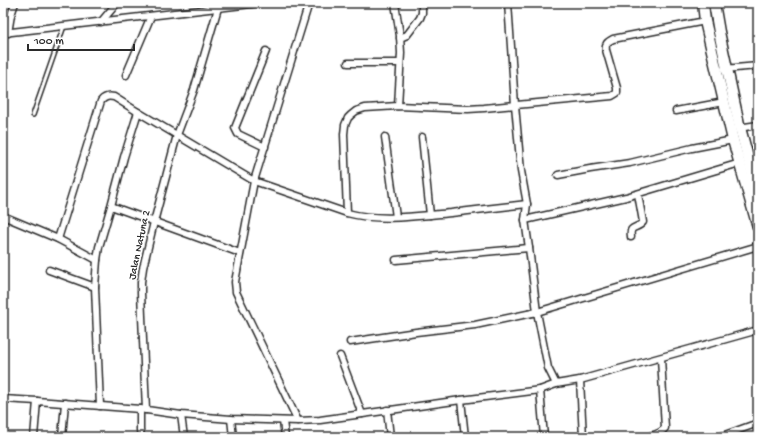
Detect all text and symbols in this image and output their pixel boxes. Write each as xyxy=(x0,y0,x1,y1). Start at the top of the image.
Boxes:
scale bar xyxy=(28,26,134,52)
text: 100 m xyxy=(33,35,64,49)
street label: Jalan Natuna 2 xyxy=(127,209,153,281)

